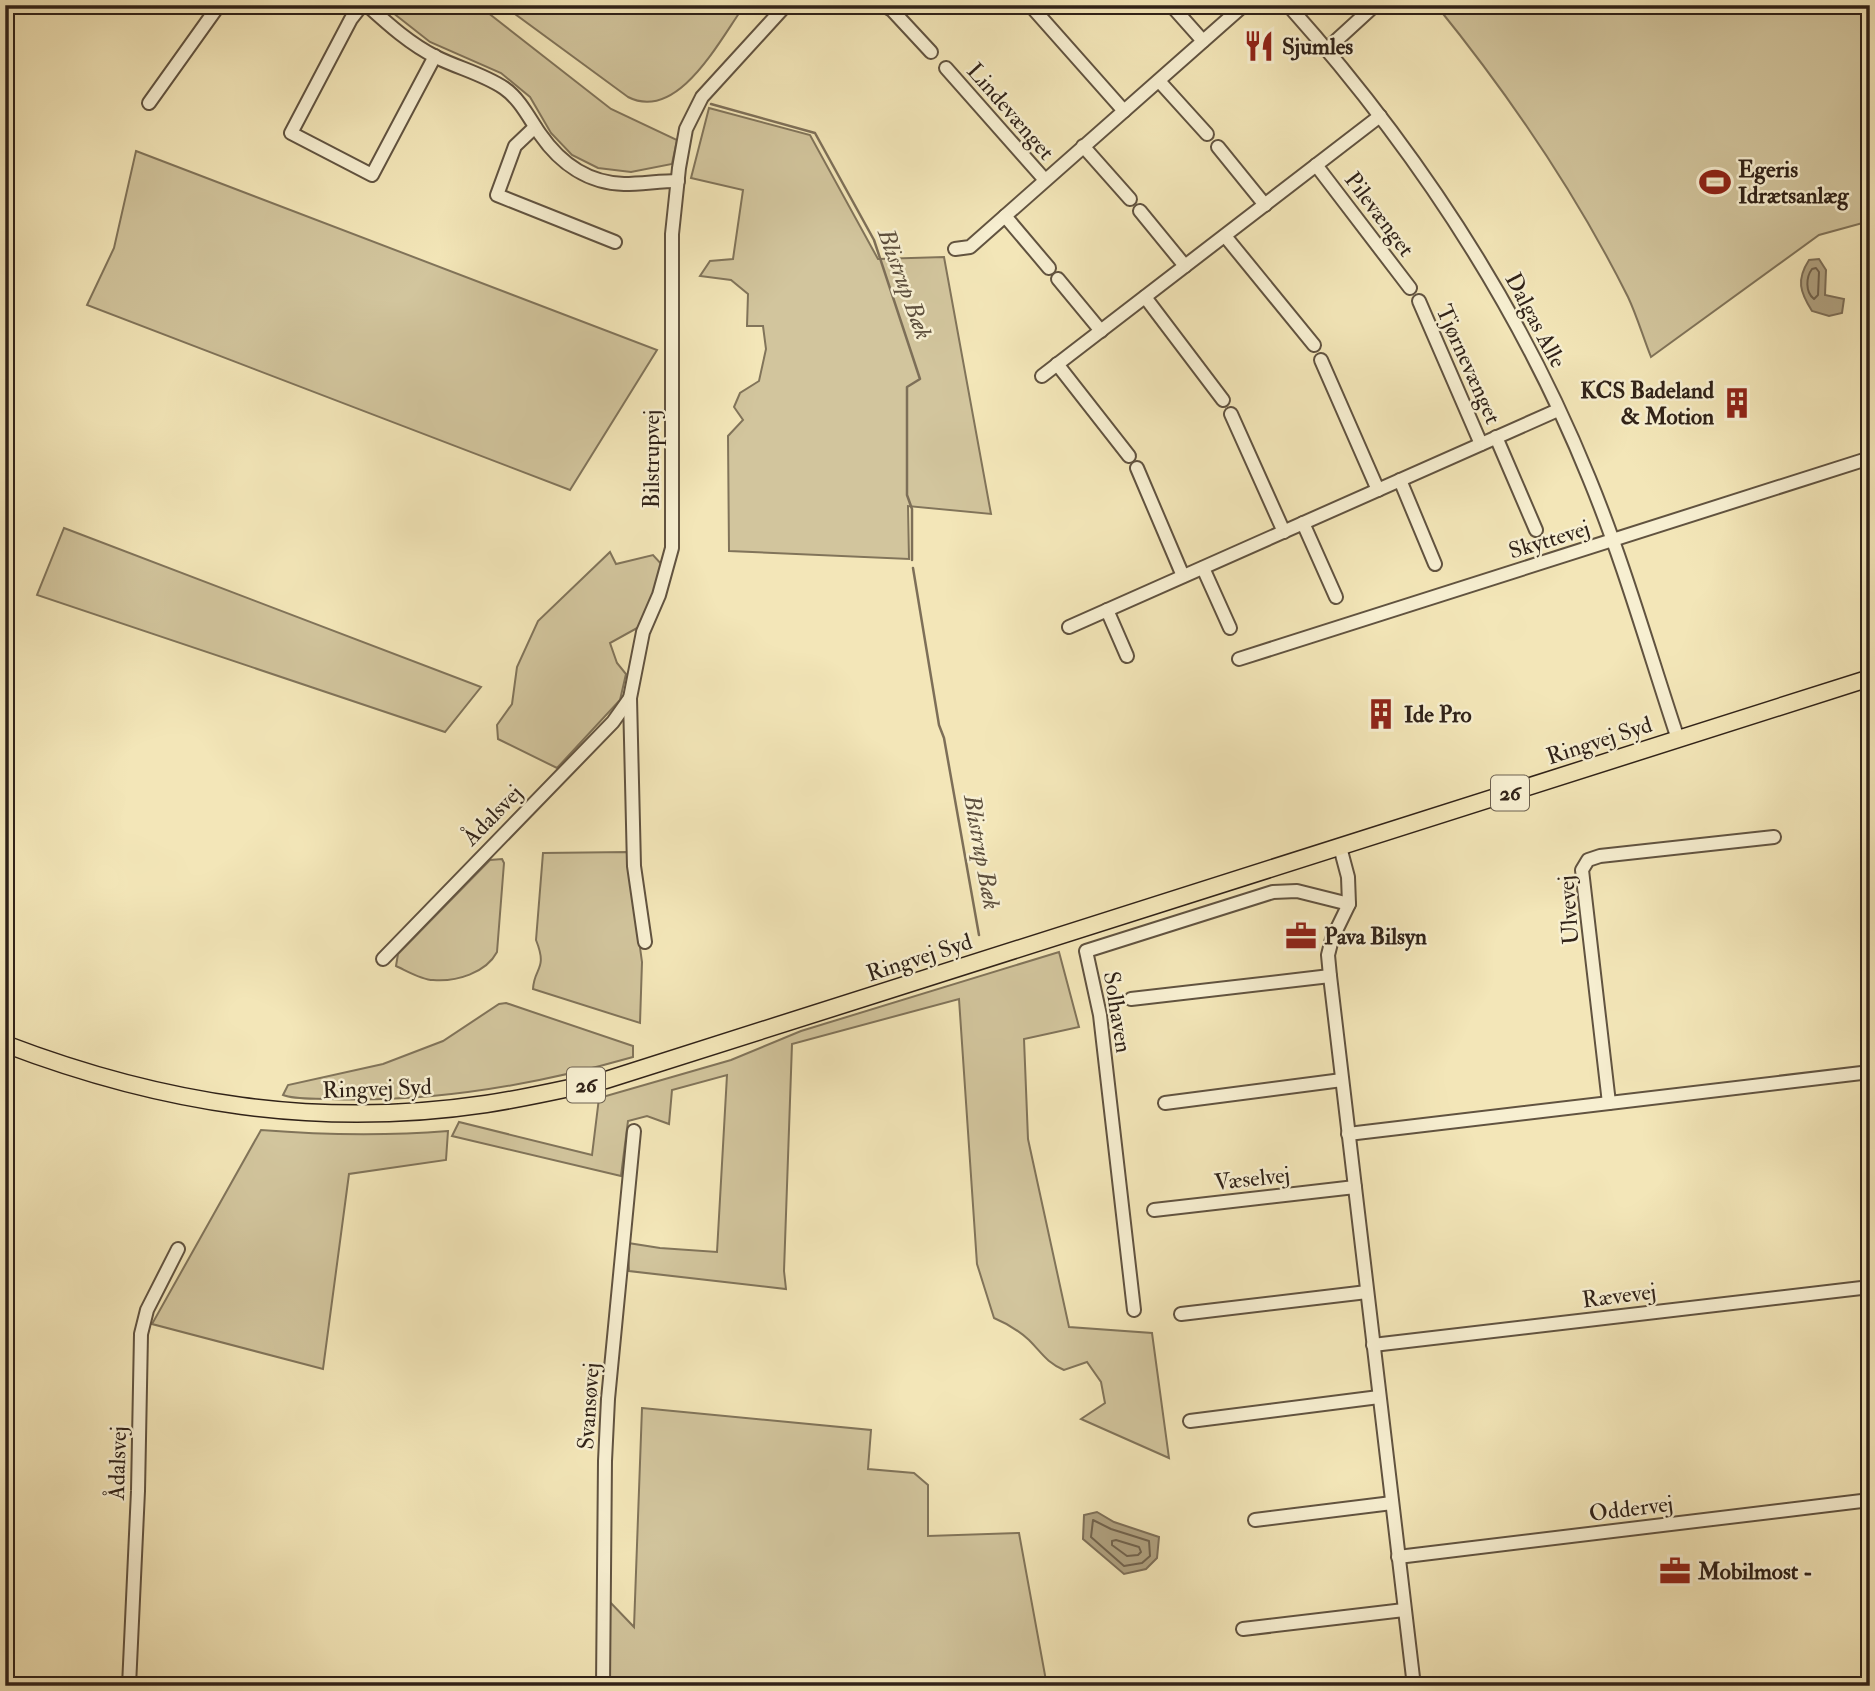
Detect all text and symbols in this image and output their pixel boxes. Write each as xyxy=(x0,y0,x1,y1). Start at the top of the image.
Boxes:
restaurant icon: Sjumles xyxy=(1242,29,1276,63)
place label: Sjumles xyxy=(1282,32,1353,61)
street label: Lindevænget xyxy=(960,57,1061,166)
place label: Egeris Idrætsanlæg xyxy=(1738,155,1850,211)
sports icon: Egeris Idrætsanlæg xyxy=(1698,165,1732,199)
street label: Pilevænget xyxy=(1338,166,1421,263)
water label: Blistrup Bæk xyxy=(870,224,939,344)
street label: Dalgas Alle xyxy=(1498,268,1573,373)
street label: Tjørnevænget xyxy=(1429,300,1508,428)
place label: KCS Badeland & Motion xyxy=(1580,376,1715,431)
building icon: KCS Badeland & Motion xyxy=(1720,386,1754,420)
street label: Bilstrupvej xyxy=(637,410,667,508)
street label: Skyttevej xyxy=(1505,513,1593,565)
building icon: Ide Pro xyxy=(1364,697,1398,731)
place label: Ide Pro xyxy=(1404,700,1472,729)
street label: Ringvej Syd xyxy=(1543,710,1656,771)
road number: 26 xyxy=(1491,776,1529,810)
street label: Ådalsvej xyxy=(456,779,528,853)
water label: Blistrup Bæk xyxy=(956,791,1007,912)
street label: Ulvevej xyxy=(1552,875,1585,945)
office icon: Pava Bilsyn xyxy=(1284,919,1318,953)
place label: Pava Bilsyn xyxy=(1324,922,1427,952)
street label: Ringvej Syd xyxy=(863,927,976,988)
street label: Solhaven xyxy=(1097,969,1138,1055)
road number: 26 xyxy=(567,1068,605,1102)
street label: Ringvej Syd xyxy=(322,1072,432,1105)
street label: Væselvej xyxy=(1213,1160,1291,1197)
street label: Rævevej xyxy=(1580,1277,1658,1314)
street label: Svansøvej xyxy=(571,1362,606,1450)
street label: Ådalsvej xyxy=(102,1426,133,1501)
street label: Oddervej xyxy=(1587,1489,1675,1528)
office icon: Mobilmost - xyxy=(1658,1554,1692,1588)
place label: Mobilmost - xyxy=(1697,1557,1813,1586)

